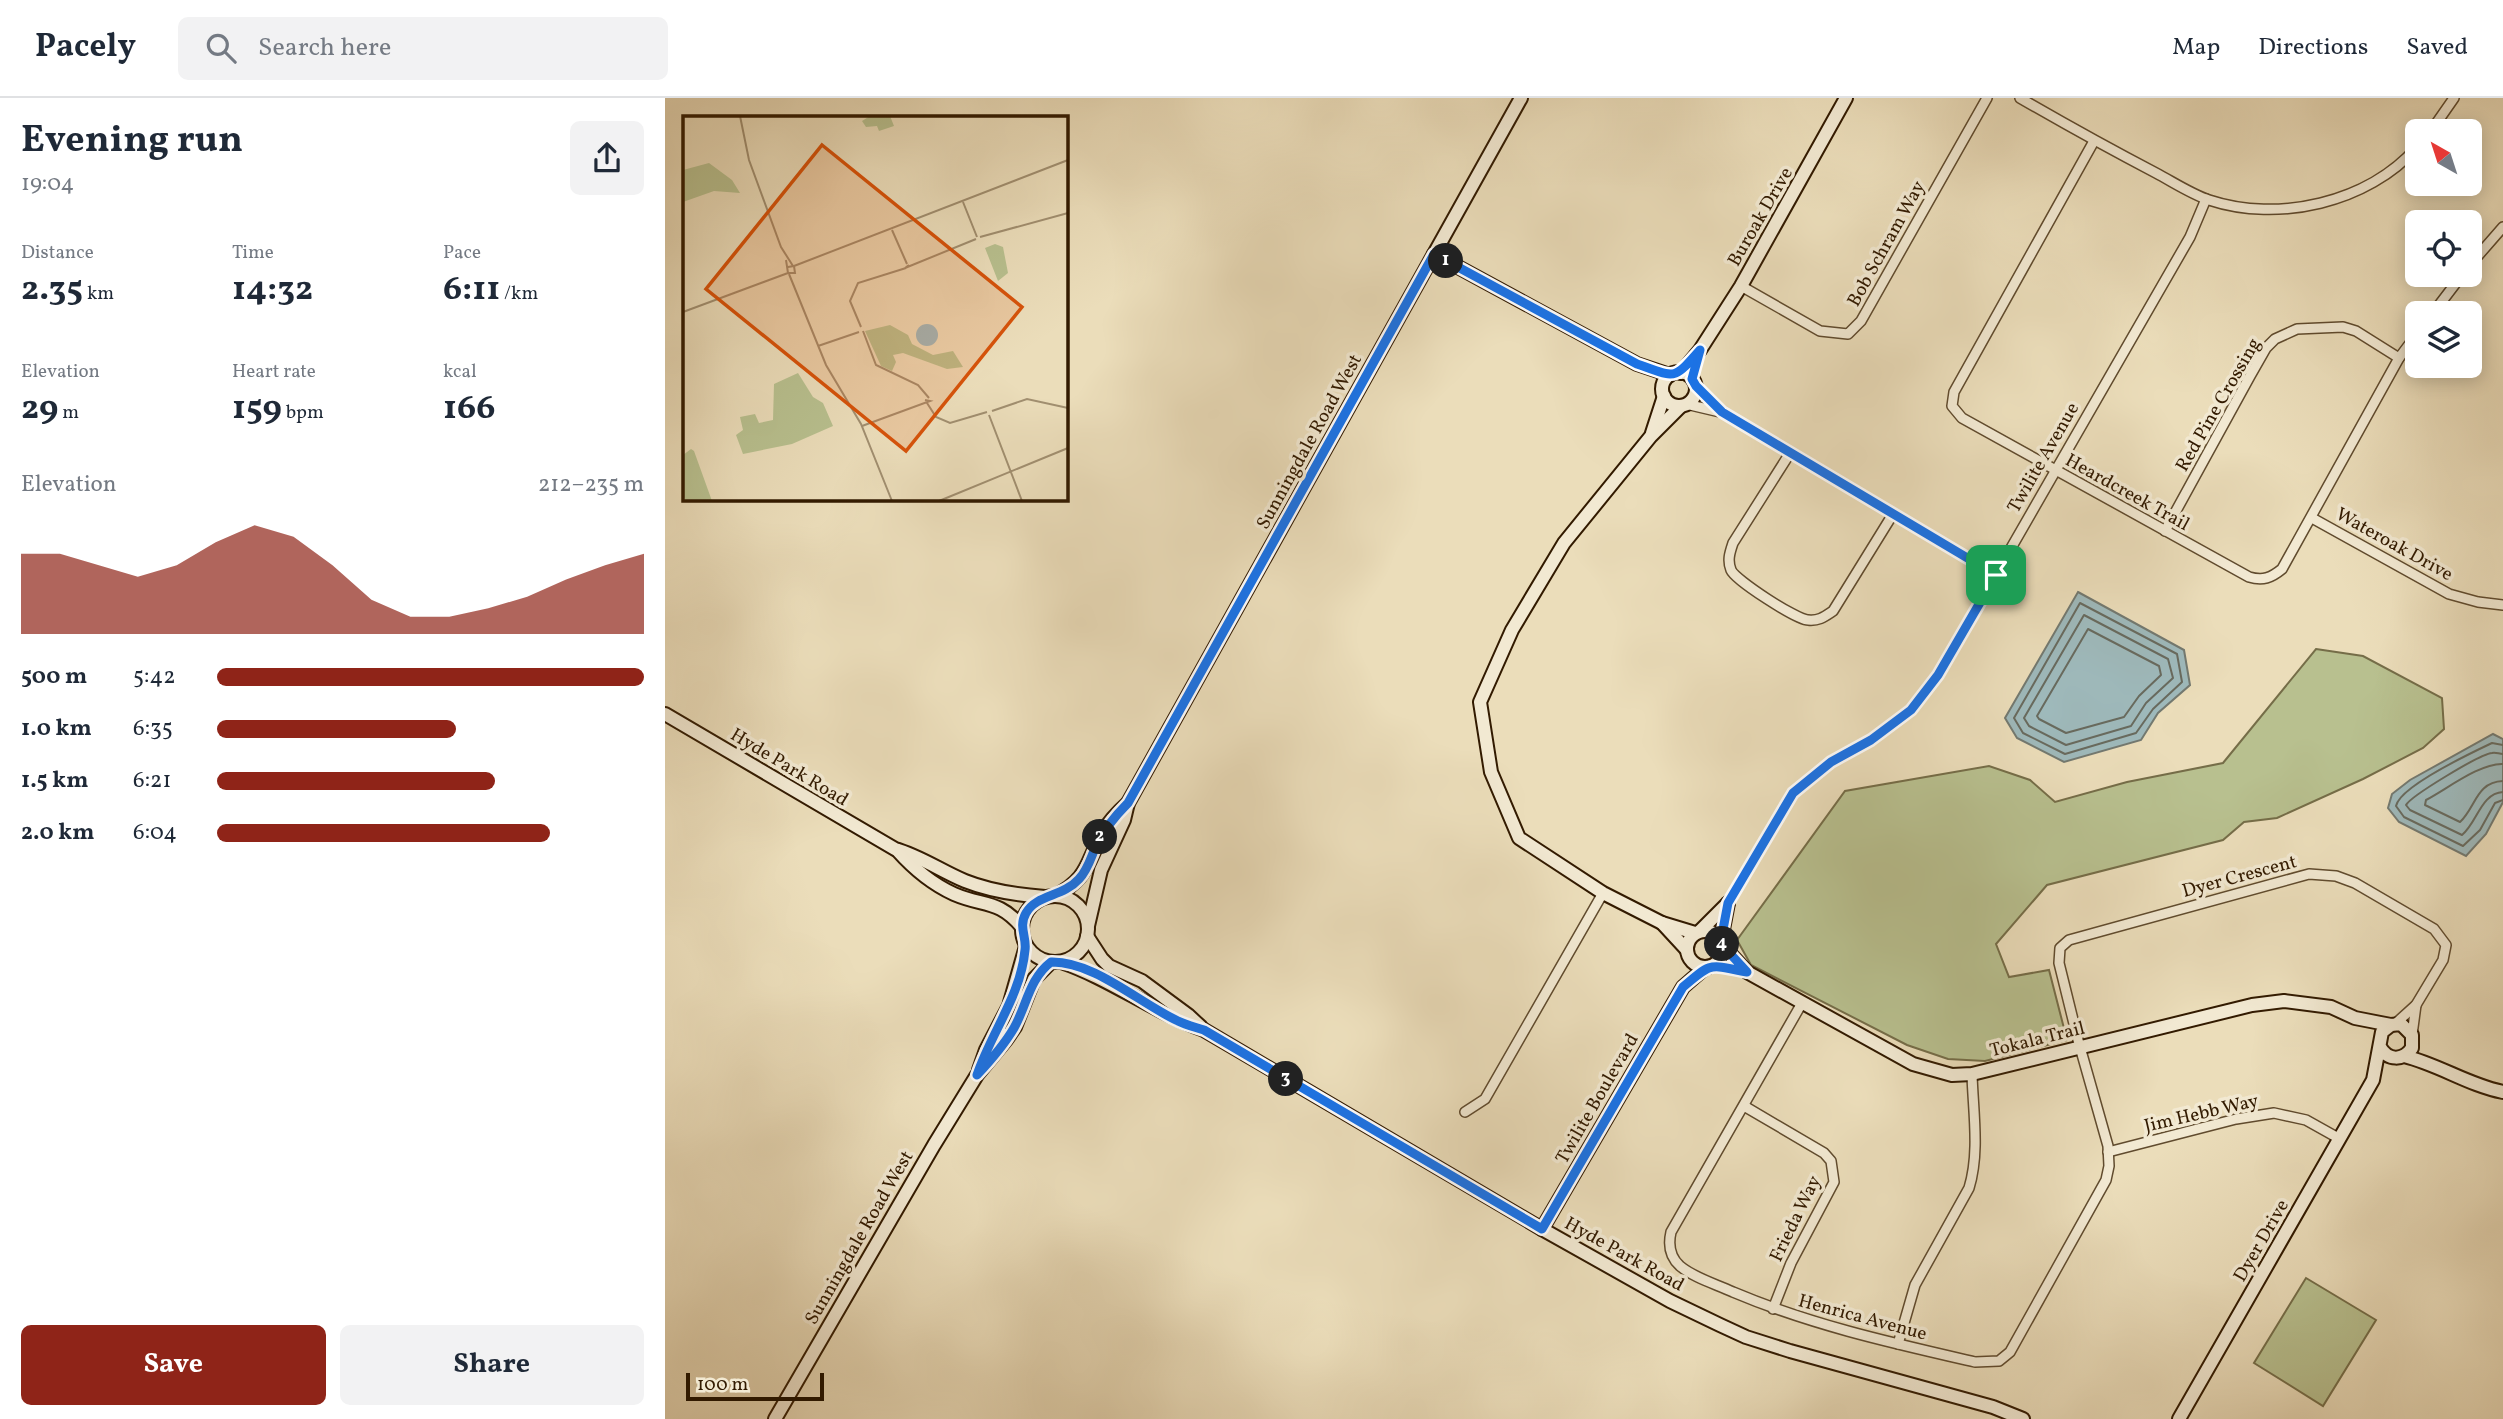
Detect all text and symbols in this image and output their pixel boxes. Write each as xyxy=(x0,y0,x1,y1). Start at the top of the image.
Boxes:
search box xyxy=(178,17,668,80)
text: Pacely xyxy=(35,25,136,71)
icon: search xyxy=(202,29,240,67)
text: Search here xyxy=(258,30,391,66)
text: Map xyxy=(2172,31,2220,65)
text: Directions xyxy=(2258,31,2368,65)
text: Saved xyxy=(2406,31,2468,65)
text: Evening run xyxy=(21,115,243,168)
inset map xyxy=(683,116,1067,500)
north arrow xyxy=(2405,119,2481,196)
map controls xyxy=(2405,119,2482,378)
button: share xyxy=(570,121,644,195)
street label: Buroak Drive xyxy=(1722,163,1800,271)
text: 19:04 xyxy=(21,168,74,200)
street label: Bob Schram Way xyxy=(1841,176,1932,312)
button: locate xyxy=(2405,210,2482,287)
text: Distance xyxy=(21,240,94,266)
text: Time xyxy=(232,240,274,266)
text: Pace xyxy=(443,240,481,266)
pin: 1 xyxy=(1429,244,1463,278)
text: 1 xyxy=(1442,247,1449,273)
text: 2.35 xyxy=(21,266,83,314)
text: 14:32 xyxy=(232,266,313,314)
text: 6:11 xyxy=(443,266,500,314)
text: km xyxy=(83,281,114,307)
text: /km xyxy=(500,281,538,307)
button: layers xyxy=(2405,301,2482,378)
street label: Red Pine Crossing xyxy=(2170,333,2268,477)
street label: Sunningdale Road West xyxy=(1251,349,1369,534)
text: Elevation xyxy=(21,359,100,385)
text: Heart rate xyxy=(232,359,316,385)
text: kcal xyxy=(443,359,477,385)
text: 29 xyxy=(21,385,58,433)
text: 159 xyxy=(232,385,282,433)
text: 166 xyxy=(443,385,496,433)
street label: Twilite Avenue xyxy=(2002,398,2086,518)
text: m xyxy=(58,400,79,426)
text: bpm xyxy=(282,400,324,426)
street label: Heardcreek Trail xyxy=(2060,448,2194,538)
text: Elevation xyxy=(21,469,117,501)
text: 212–235 m xyxy=(538,469,644,501)
street label: Wateroak Drive xyxy=(2331,502,2457,588)
pin xyxy=(1966,545,2026,605)
icon: arrive xyxy=(1977,556,2015,594)
text: 500 m xyxy=(21,661,87,693)
text: 5:42 xyxy=(133,661,176,693)
text: 1.0 km xyxy=(21,713,92,745)
text: 6:35 xyxy=(133,713,173,745)
street label: Hyde Park Road xyxy=(725,722,853,813)
text: 1.5 km xyxy=(21,765,88,797)
text: 6:21 xyxy=(133,765,171,797)
text: 2.0 km xyxy=(21,817,94,849)
text: 6:04 xyxy=(133,817,177,849)
pin: 2 xyxy=(1083,820,1117,854)
text: 2 xyxy=(1095,823,1104,849)
street label: Dyer Crescent xyxy=(2179,849,2300,905)
pin: 4 xyxy=(1705,926,1739,962)
text: 4 xyxy=(1716,930,1727,956)
street label: Tokala Trail xyxy=(1987,1016,2088,1064)
street label: Twilite Boulevard xyxy=(1550,1029,1646,1169)
pin: 3 xyxy=(1269,1062,1303,1096)
text: 3 xyxy=(1281,1065,1290,1091)
street label: Jim Hebb Way xyxy=(2142,1088,2261,1140)
street label: Sunningdale Road West xyxy=(799,1146,920,1330)
street label: Frieda Way xyxy=(1764,1171,1828,1266)
street label: Dyer Drive xyxy=(2228,1195,2296,1287)
street label: Hyde Park Road xyxy=(1559,1211,1689,1298)
street label: Henrica Avenue xyxy=(1795,1288,1930,1348)
button: Save xyxy=(21,1325,326,1405)
button: Share xyxy=(340,1325,644,1405)
scale bar xyxy=(686,1370,824,1402)
text: 100 m xyxy=(697,1372,748,1398)

